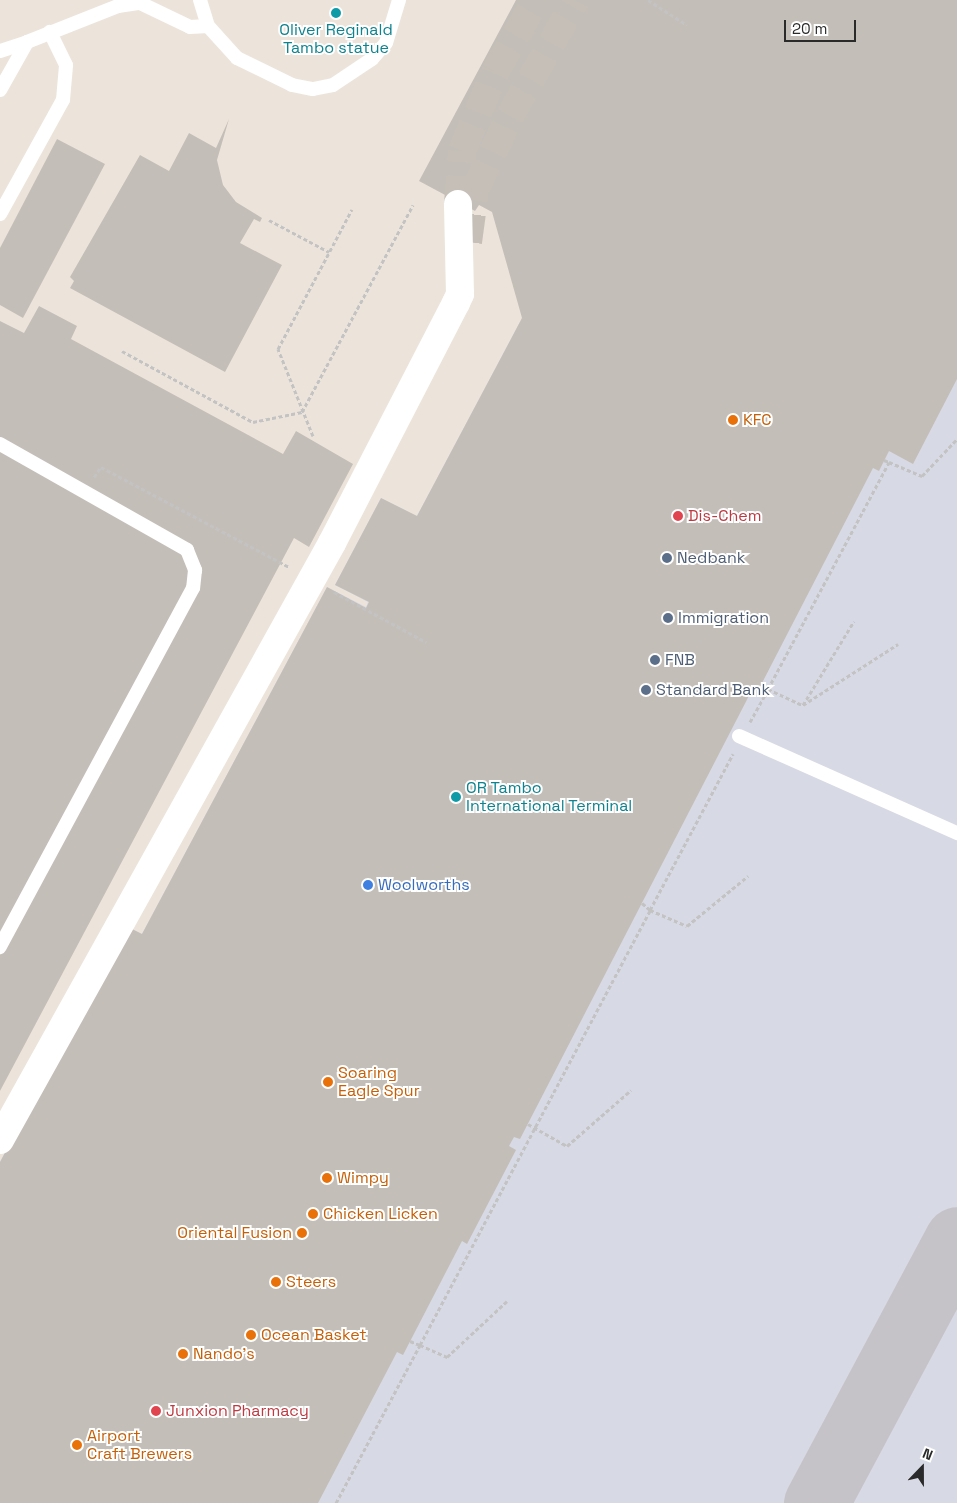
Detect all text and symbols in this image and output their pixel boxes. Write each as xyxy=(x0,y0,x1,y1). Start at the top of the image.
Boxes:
marker: Oliver Reginald Tambo statue xyxy=(330,7,342,19)
scale bar xyxy=(787,10,860,42)
text: 20 m xyxy=(792,19,827,38)
place label: Oliver Reginald Tambo statue xyxy=(279,20,393,58)
place label: KFC xyxy=(743,410,772,430)
marker: KFC xyxy=(727,414,739,426)
place label: Dis-Chem xyxy=(688,506,762,526)
marker: Dis-Chem xyxy=(672,510,684,522)
place label: Nedbank xyxy=(677,548,745,568)
marker: Nedbank xyxy=(661,552,673,564)
place label: Immigration xyxy=(678,608,769,628)
marker: Immigration xyxy=(662,612,674,624)
place label: FNB xyxy=(665,650,695,670)
marker: FNB xyxy=(649,654,661,666)
place label: Standard Bank xyxy=(656,680,770,700)
marker: Standard Bank xyxy=(640,684,652,696)
place label: OR Tambo International Terminal xyxy=(466,778,633,816)
marker: OR Tambo International Terminal xyxy=(450,791,462,803)
place label: Woolworths xyxy=(378,875,470,895)
marker: Woolworths xyxy=(362,879,374,891)
place label: Soaring Eagle Spur xyxy=(338,1063,420,1101)
marker: Soaring Eagle Spur xyxy=(322,1076,334,1088)
place label: Wimpy xyxy=(337,1168,389,1188)
marker: Wimpy xyxy=(321,1172,333,1184)
place label: Chicken Licken xyxy=(323,1204,438,1224)
marker: Chicken Licken xyxy=(307,1208,319,1220)
place label: Oriental Fusion xyxy=(177,1223,292,1243)
marker: Oriental Fusion xyxy=(296,1227,308,1239)
place label: Steers xyxy=(286,1272,336,1292)
marker: Steers xyxy=(270,1276,282,1288)
place label: Ocean Basket xyxy=(261,1325,367,1345)
marker: Ocean Basket xyxy=(245,1329,257,1341)
place label: Nando's xyxy=(193,1344,255,1364)
marker: Nando's xyxy=(177,1348,189,1360)
place label: Junxion Pharmacy xyxy=(166,1401,309,1421)
marker: Junxion Pharmacy xyxy=(150,1405,162,1417)
place label: Airport Craft Brewers xyxy=(87,1426,192,1464)
marker: Airport Craft Brewers xyxy=(71,1439,83,1451)
north arrow xyxy=(897,1443,947,1493)
text: N xyxy=(920,1444,935,1464)

